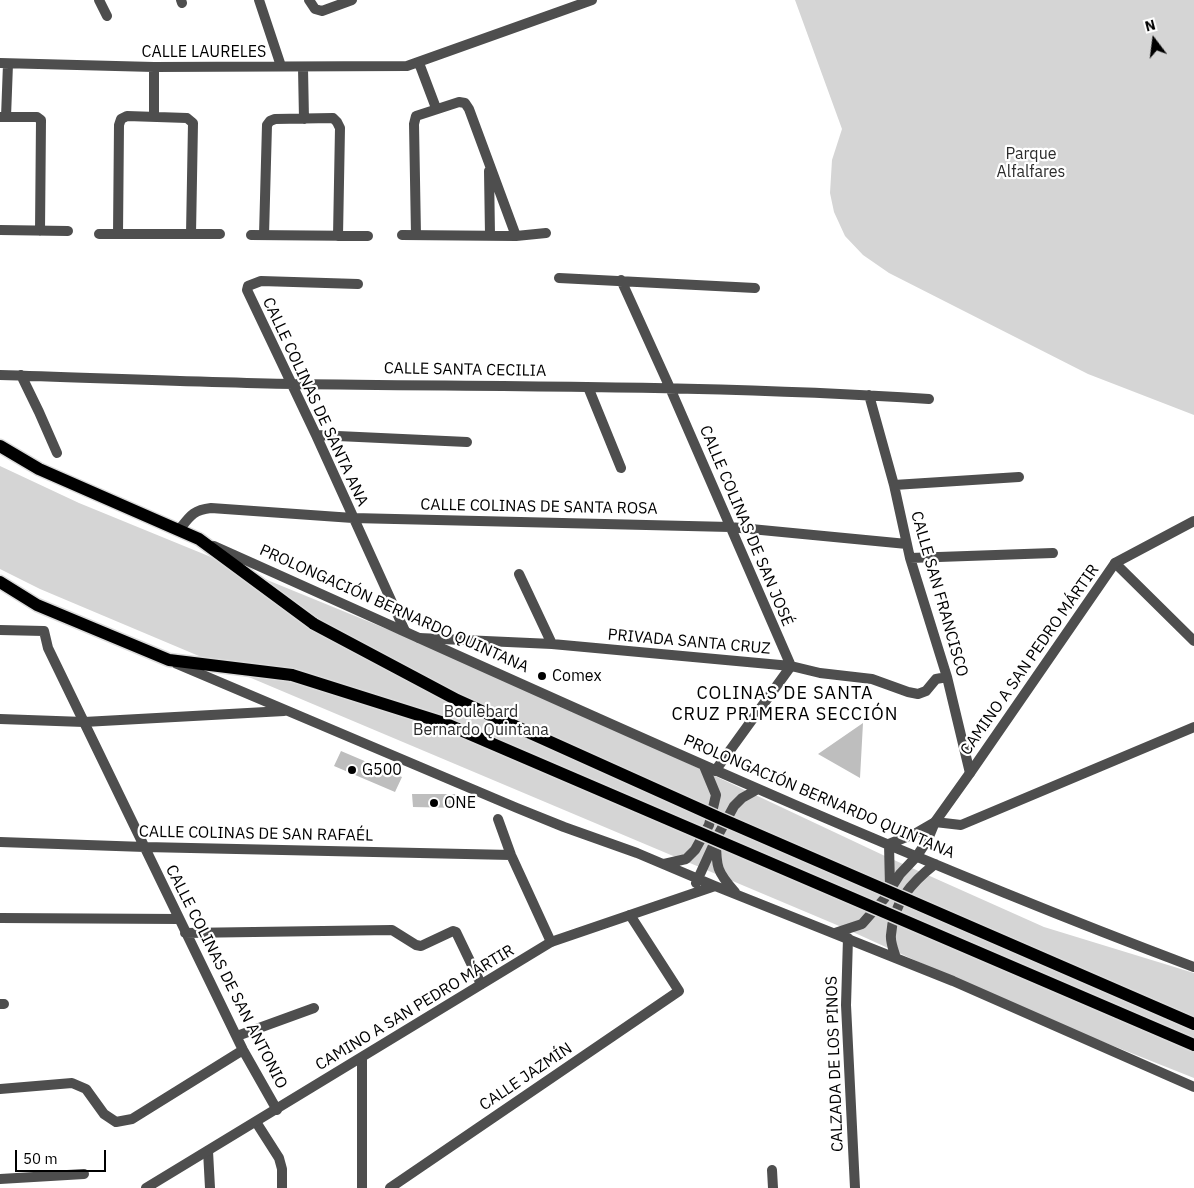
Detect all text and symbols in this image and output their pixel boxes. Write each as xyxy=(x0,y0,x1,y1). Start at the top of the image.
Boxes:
north arrow xyxy=(1129,15,1179,65)
text: N xyxy=(1143,16,1157,36)
street label: CALLE LAURELES xyxy=(142,42,266,62)
park label: Parque Alfalfares xyxy=(997,144,1065,182)
street label: CALLE COLINAS DE SANTA ANA xyxy=(258,295,372,509)
street label: CALLE SANTA CECILIA xyxy=(384,359,546,381)
street label: CALLE COLINAS DE SAN JOSÉ xyxy=(695,423,797,629)
street label: CALLE COLINAS DE SANTA ROSA xyxy=(420,495,658,519)
street label: CALLE SAN FRANCISCO xyxy=(906,509,972,679)
street label: PROLONGACIÓN BERNARDO QUINTANA xyxy=(256,541,532,677)
street label: CAMINO A SAN PEDRO MÁRTIR xyxy=(957,561,1103,759)
street label: PRIVADA SANTA CRUZ xyxy=(607,625,771,659)
place label: Comex xyxy=(552,666,602,686)
marker: Comex xyxy=(536,670,548,682)
district label: COLINAS DE SANTA CRUZ PRIMERA SECCIÓN xyxy=(669,683,901,726)
park label: Boulebard Bernardo Quintana xyxy=(413,702,549,740)
street label: PROLONGACIÓN BERNARDO QUINTANA xyxy=(681,731,957,863)
place label: G500 xyxy=(362,760,402,780)
marker: G500 xyxy=(346,764,358,776)
place label: ONE xyxy=(444,793,476,813)
marker: ONE xyxy=(428,797,440,809)
street label: CALLE COLINAS DE SAN RAFAÉL xyxy=(139,822,373,846)
street label: CALLE COLINAS DE SAN ANTONIO xyxy=(161,862,291,1092)
street label: CAMINO A SAN PEDRO MÁRTIR xyxy=(312,941,518,1075)
street label: CALZADA DE LOS PINOS xyxy=(822,976,848,1152)
street label: CALLE JAZMÍN xyxy=(476,1039,576,1115)
scale bar xyxy=(18,1140,109,1172)
text: 50 m xyxy=(23,1149,58,1168)

